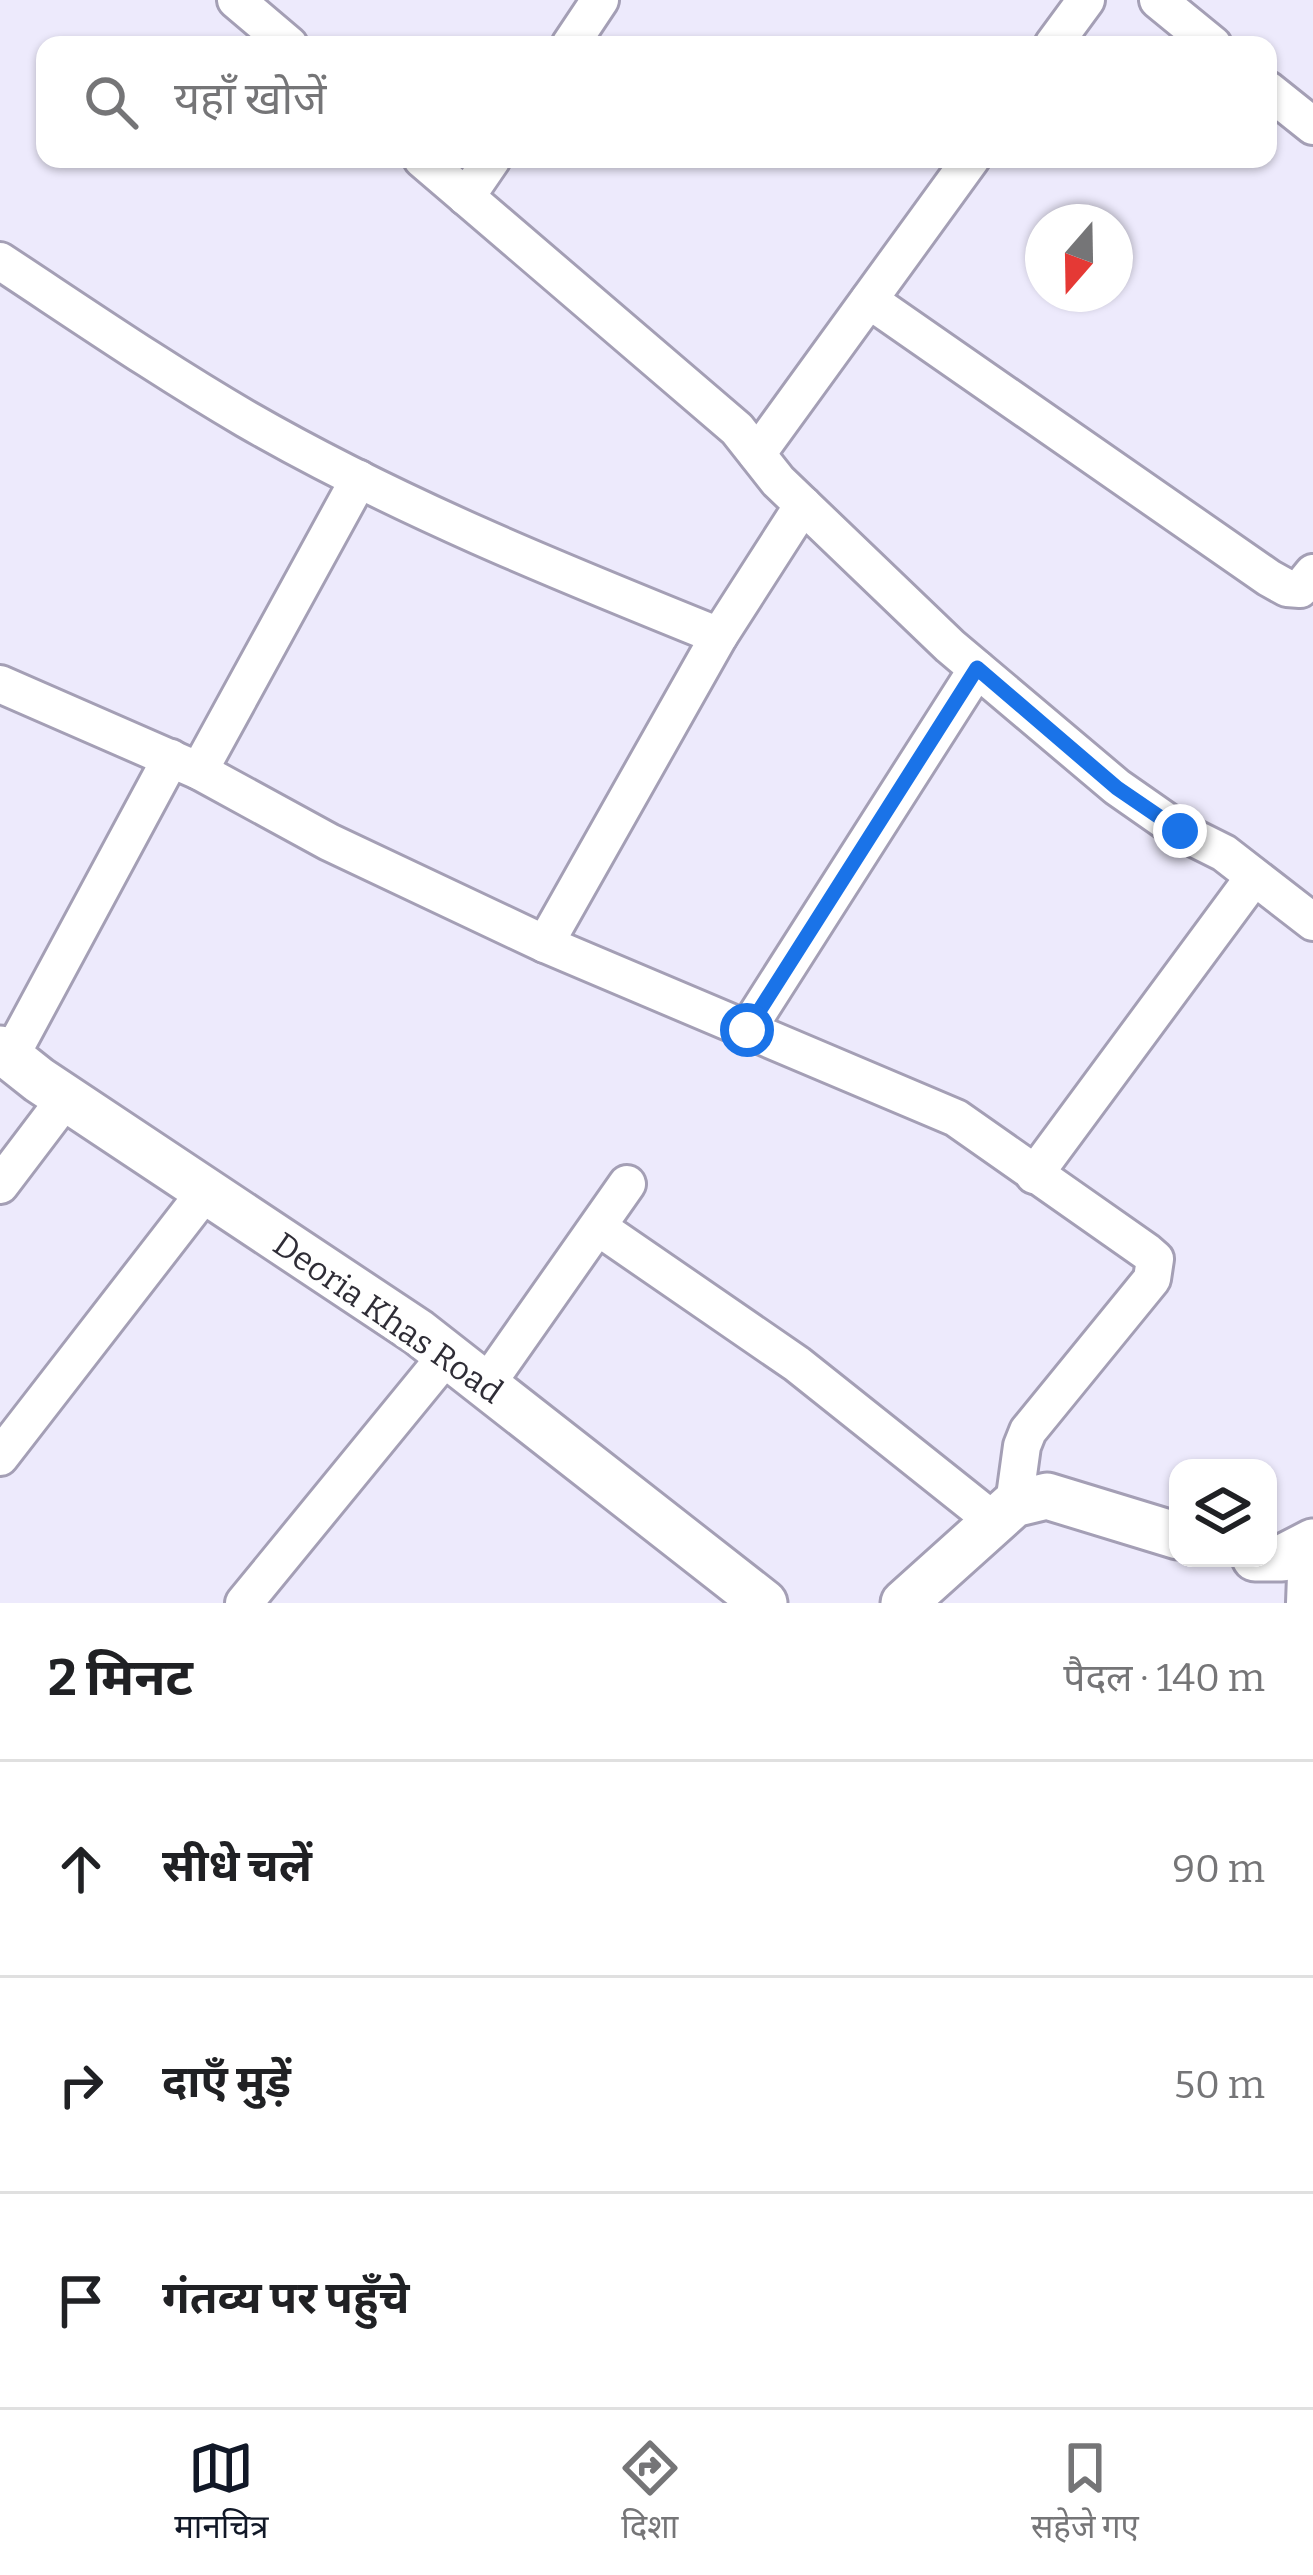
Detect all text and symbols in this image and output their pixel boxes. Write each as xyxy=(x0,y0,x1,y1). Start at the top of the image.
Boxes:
search box xyxy=(36,36,1277,168)
icon: search xyxy=(78,69,144,135)
text: यहाँ खोजें xyxy=(174,72,327,126)
north arrow xyxy=(1025,204,1133,312)
route end xyxy=(1153,804,1207,858)
route start xyxy=(720,1003,774,1057)
street label: Deoria Khas Road xyxy=(266,1224,510,1412)
map controls xyxy=(1169,1459,1277,1567)
button: layers xyxy=(1169,1459,1277,1567)
text: 2 मिनट xyxy=(48,1647,193,1709)
text: पैदल · 140 m xyxy=(1063,1655,1265,1701)
icon: ahead xyxy=(48,1836,114,1902)
text: सीधे चलें xyxy=(162,1839,312,1893)
text: 90 m xyxy=(1172,1846,1265,1892)
icon: right xyxy=(48,2052,114,2118)
text: दाएँ मुड़ें xyxy=(162,2055,291,2109)
text: 50 m xyxy=(1174,2062,1265,2108)
icon: arrive xyxy=(48,2268,114,2334)
text: गंतव्य पर पहुँचे xyxy=(162,2271,410,2325)
tab: मानचित्र xyxy=(174,2435,268,2551)
tab: दिशा xyxy=(617,2435,683,2551)
tab: सहेजे गए xyxy=(1031,2435,1139,2551)

